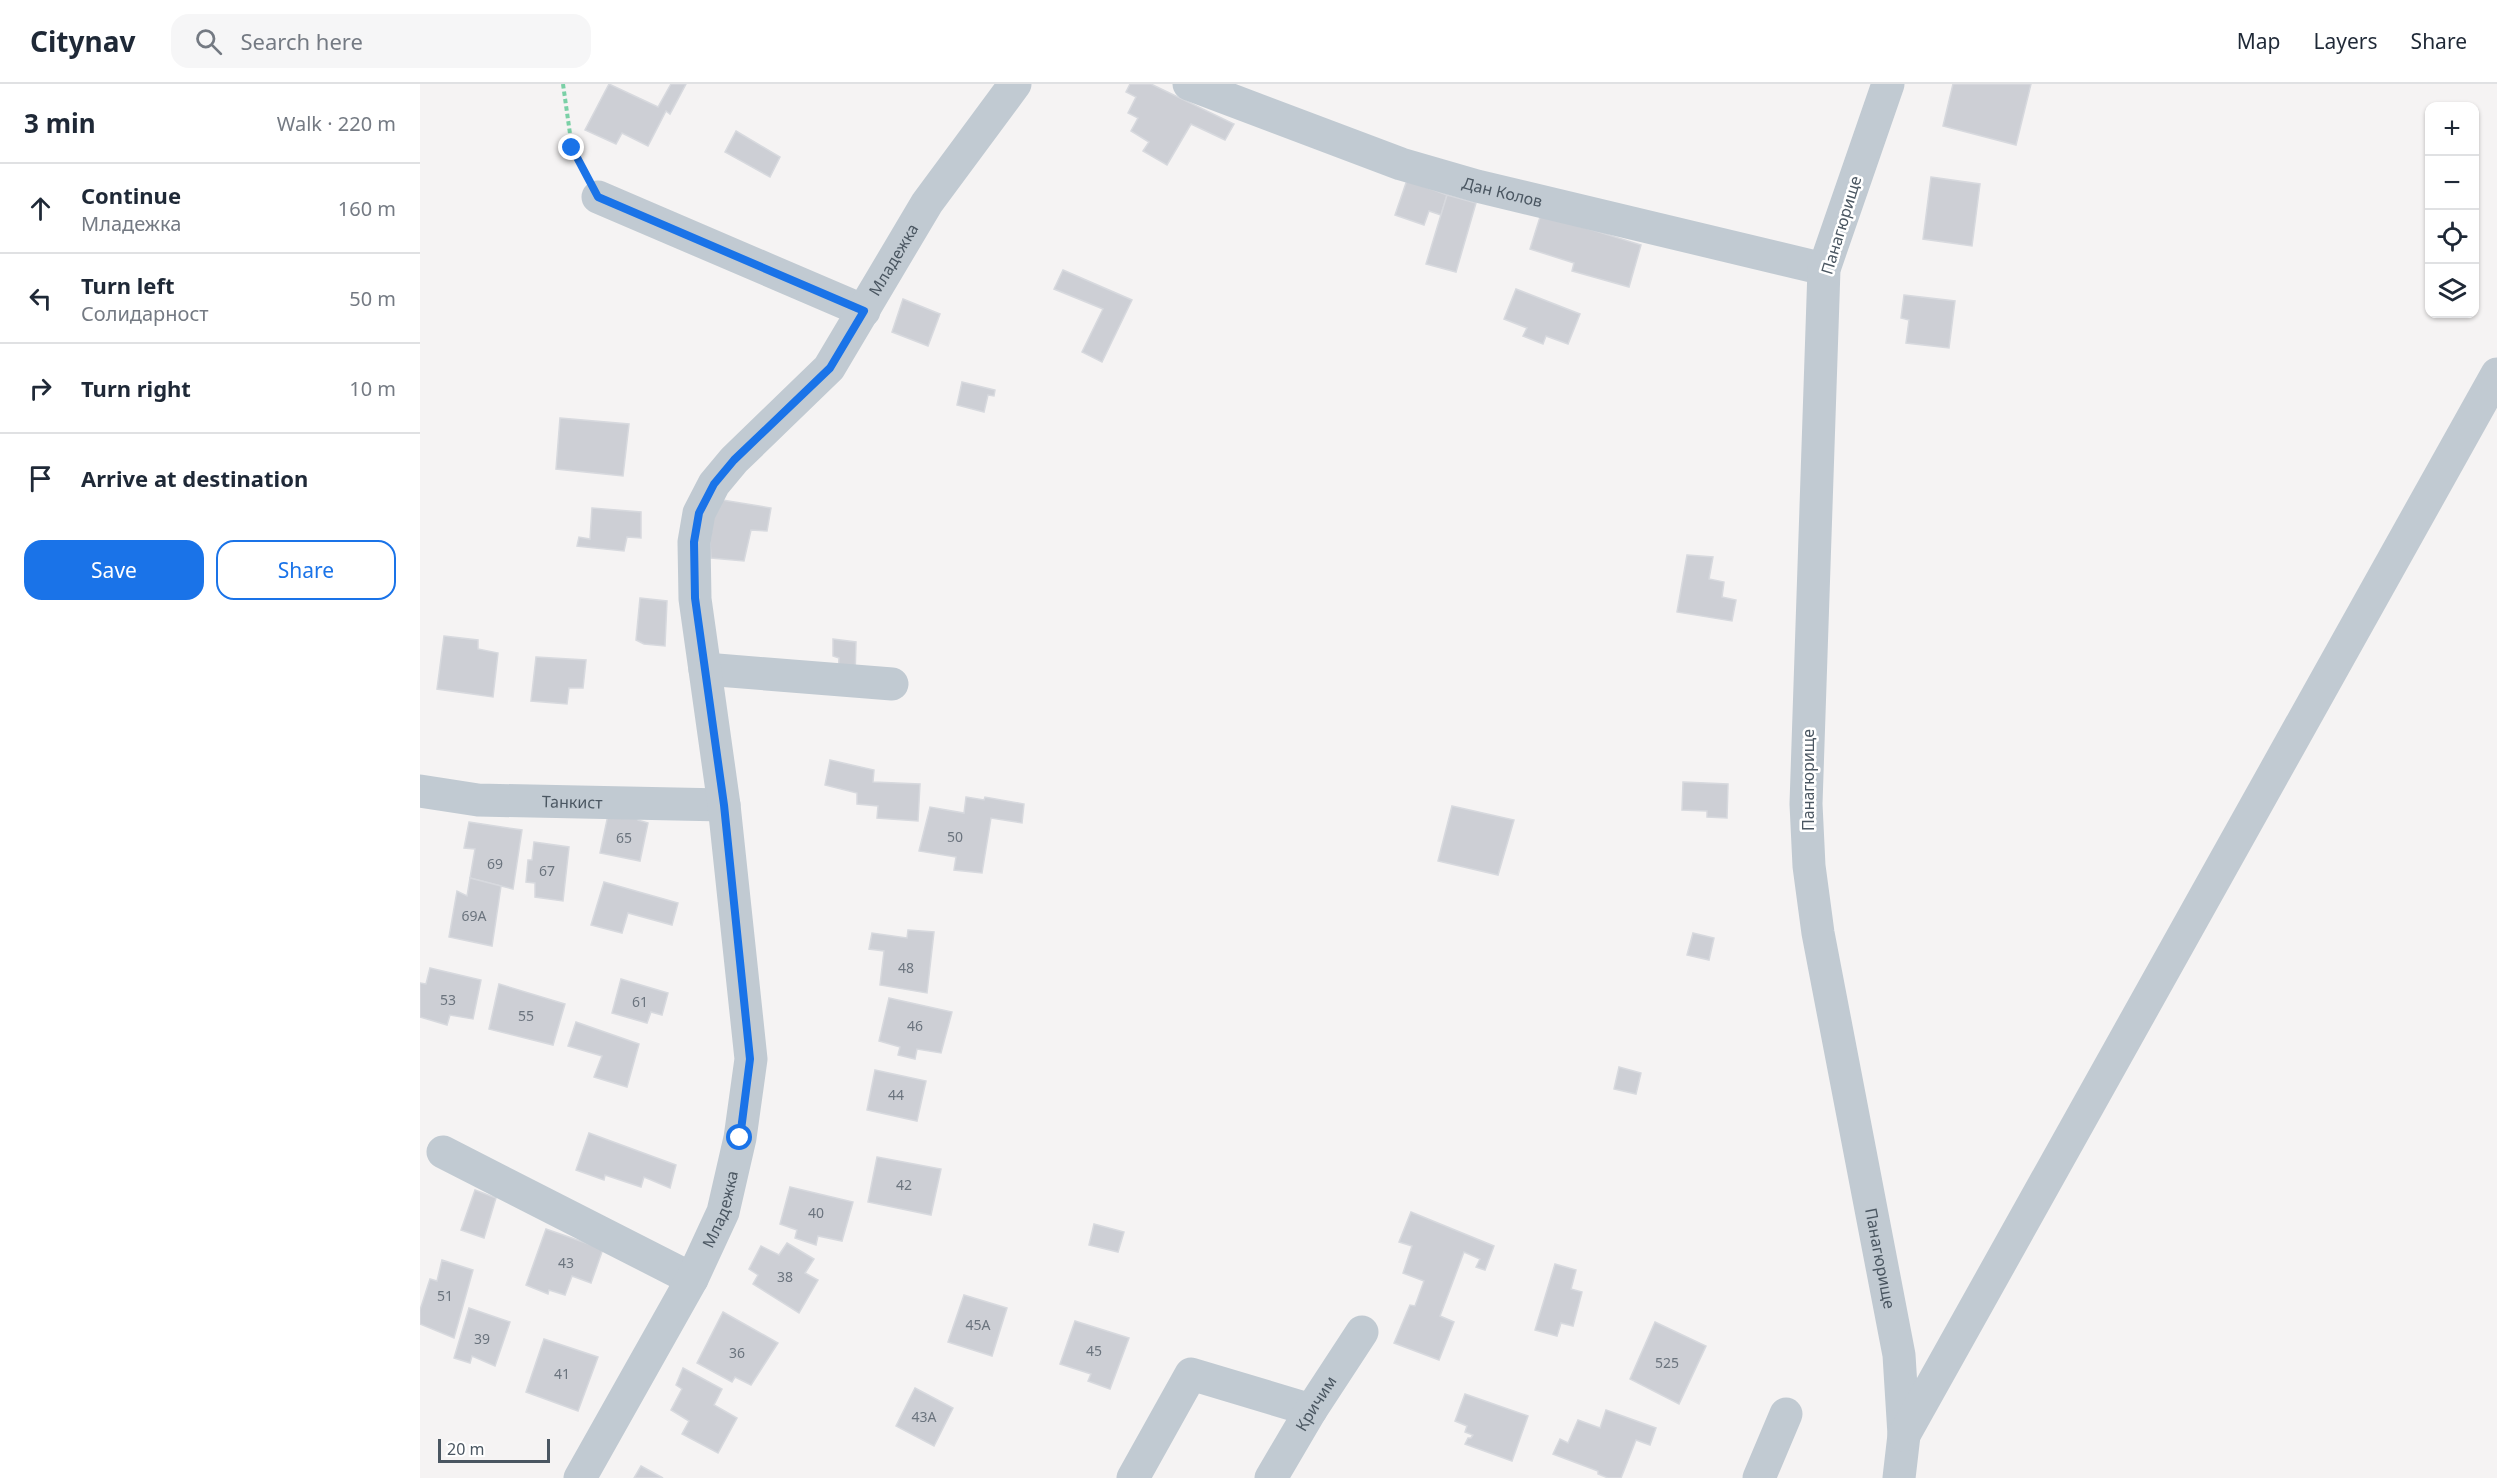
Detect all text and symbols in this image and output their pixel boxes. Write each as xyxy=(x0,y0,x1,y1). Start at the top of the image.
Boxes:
search box xyxy=(171,14,591,68)
text: Citynav xyxy=(30,22,135,60)
icon: search xyxy=(192,25,225,58)
text: Search here xyxy=(240,26,363,56)
text: Map xyxy=(2237,27,2281,55)
text: Layers xyxy=(2314,27,2378,55)
text: Share xyxy=(2411,27,2467,55)
map controls xyxy=(2425,102,2479,318)
button: + xyxy=(2425,102,2479,156)
text: 3 min xyxy=(24,105,96,141)
text: Walk · 220 m xyxy=(277,110,396,137)
route end xyxy=(558,134,584,160)
button: − xyxy=(2425,156,2479,210)
street label: Дан Колов xyxy=(1460,171,1545,212)
street label: Панагюрище xyxy=(1816,173,1866,277)
text: Continue xyxy=(81,180,181,210)
icon: ahead xyxy=(24,192,57,225)
text: 160 m xyxy=(338,195,396,222)
text: Младежка xyxy=(81,210,181,237)
button: locate xyxy=(2425,210,2479,264)
street label: Младежка xyxy=(863,219,923,300)
button: layers xyxy=(2425,264,2479,318)
text: Turn left xyxy=(81,270,175,300)
icon: left xyxy=(24,282,57,315)
text: 50 m xyxy=(349,285,396,312)
text: Солидарност xyxy=(81,300,209,327)
icon: right xyxy=(24,372,57,405)
text: Turn right xyxy=(81,373,191,403)
text: 10 m xyxy=(349,375,396,402)
icon: arrive xyxy=(24,462,57,495)
text: Arrive at destination xyxy=(81,463,308,493)
button: Save xyxy=(24,540,204,600)
button: Share xyxy=(216,540,396,600)
street label: Панагюрище xyxy=(1797,729,1819,831)
street label: Танкист xyxy=(542,790,603,814)
house number: 50 xyxy=(947,827,963,846)
house number: 65 xyxy=(616,828,632,847)
house number: 69 xyxy=(487,854,503,873)
house number: 67 xyxy=(539,861,555,880)
house number: 69А xyxy=(462,906,487,925)
house number: 48 xyxy=(898,958,914,977)
house number: 53 xyxy=(440,990,456,1009)
house number: 61 xyxy=(632,992,648,1011)
house number: 55 xyxy=(518,1006,534,1025)
house number: 46 xyxy=(907,1016,923,1035)
house number: 44 xyxy=(888,1085,904,1104)
route start xyxy=(726,1124,752,1150)
street label: Младежка xyxy=(697,1169,743,1251)
house number: 42 xyxy=(896,1175,912,1194)
house number: 40 xyxy=(808,1203,824,1222)
street label: Панагюрище xyxy=(1860,1206,1901,1311)
house number: 43 xyxy=(558,1253,574,1272)
house number: 38 xyxy=(777,1267,793,1286)
house number: 51 xyxy=(437,1286,453,1305)
house number: 45А xyxy=(966,1315,991,1334)
house number: 39 xyxy=(474,1329,490,1348)
house number: 45 xyxy=(1086,1341,1102,1360)
house number: 36 xyxy=(729,1343,745,1362)
house number: 525 xyxy=(1655,1353,1679,1372)
house number: 41 xyxy=(554,1364,570,1383)
street label: Кричим xyxy=(1290,1372,1341,1435)
house number: 43А xyxy=(912,1407,937,1426)
scale bar xyxy=(438,1436,550,1464)
text: 20 m xyxy=(447,1438,484,1460)

